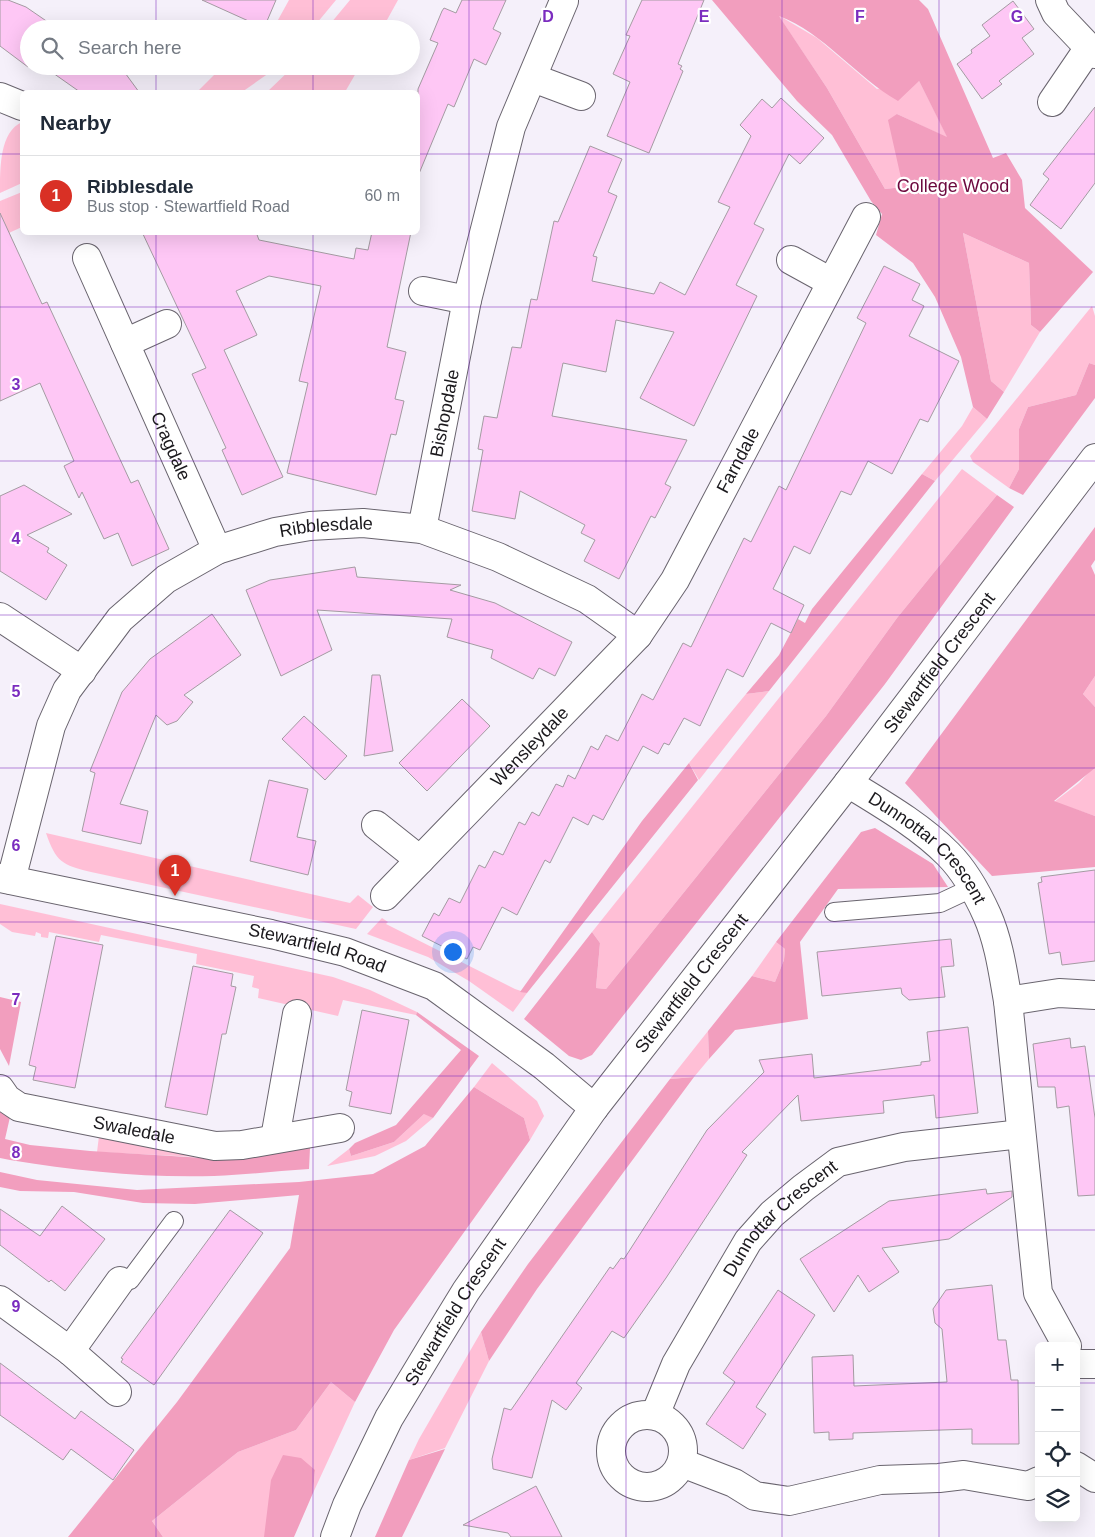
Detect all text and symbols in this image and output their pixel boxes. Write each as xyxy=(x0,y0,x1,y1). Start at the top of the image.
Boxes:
text: D xyxy=(542,8,554,25)
text: E xyxy=(699,8,710,25)
text: F xyxy=(855,8,865,25)
text: G xyxy=(1011,8,1023,25)
search box xyxy=(20,20,420,75)
icon: search xyxy=(38,34,66,62)
text: Search here xyxy=(78,37,182,58)
text: Nearby xyxy=(40,111,111,134)
text: Ribblesdale xyxy=(87,176,194,197)
park label: College Wood xyxy=(897,176,1009,196)
text: 1 xyxy=(52,187,60,204)
text: 60 m xyxy=(364,187,400,204)
text: Bus stop · Stewartfield Road xyxy=(87,198,290,215)
street label: Bishopdale xyxy=(426,368,463,459)
text: 3 xyxy=(12,376,21,393)
street label: Cragdale xyxy=(147,409,195,484)
street label: Farndale xyxy=(713,424,763,496)
street label: Ribblesdale xyxy=(278,513,374,541)
text: 4 xyxy=(12,530,21,547)
street label: Stewartfield Crescent xyxy=(880,589,999,737)
text: 5 xyxy=(12,683,21,700)
street label: Wensleydale xyxy=(487,703,573,791)
street label: Dunnottar Crescent xyxy=(865,788,990,907)
text: 6 xyxy=(12,837,21,854)
pin: 1 xyxy=(159,855,191,896)
street label: Stewartfield Crescent xyxy=(631,910,752,1057)
street label: Stewartfield Road xyxy=(247,920,389,977)
your location xyxy=(440,939,466,965)
text: 7 xyxy=(12,991,21,1008)
street label: Swaledale xyxy=(91,1112,177,1148)
text: 8 xyxy=(12,1144,21,1161)
street label: Dunnottar Crescent xyxy=(719,1156,841,1280)
street label: Stewartfield Crescent xyxy=(401,1234,510,1389)
text: 9 xyxy=(12,1298,21,1315)
map controls xyxy=(1035,1342,1080,1522)
button: + xyxy=(1035,1342,1080,1387)
button: − xyxy=(1035,1387,1080,1432)
button: locate xyxy=(1035,1432,1080,1477)
button: layers xyxy=(1035,1477,1080,1522)

